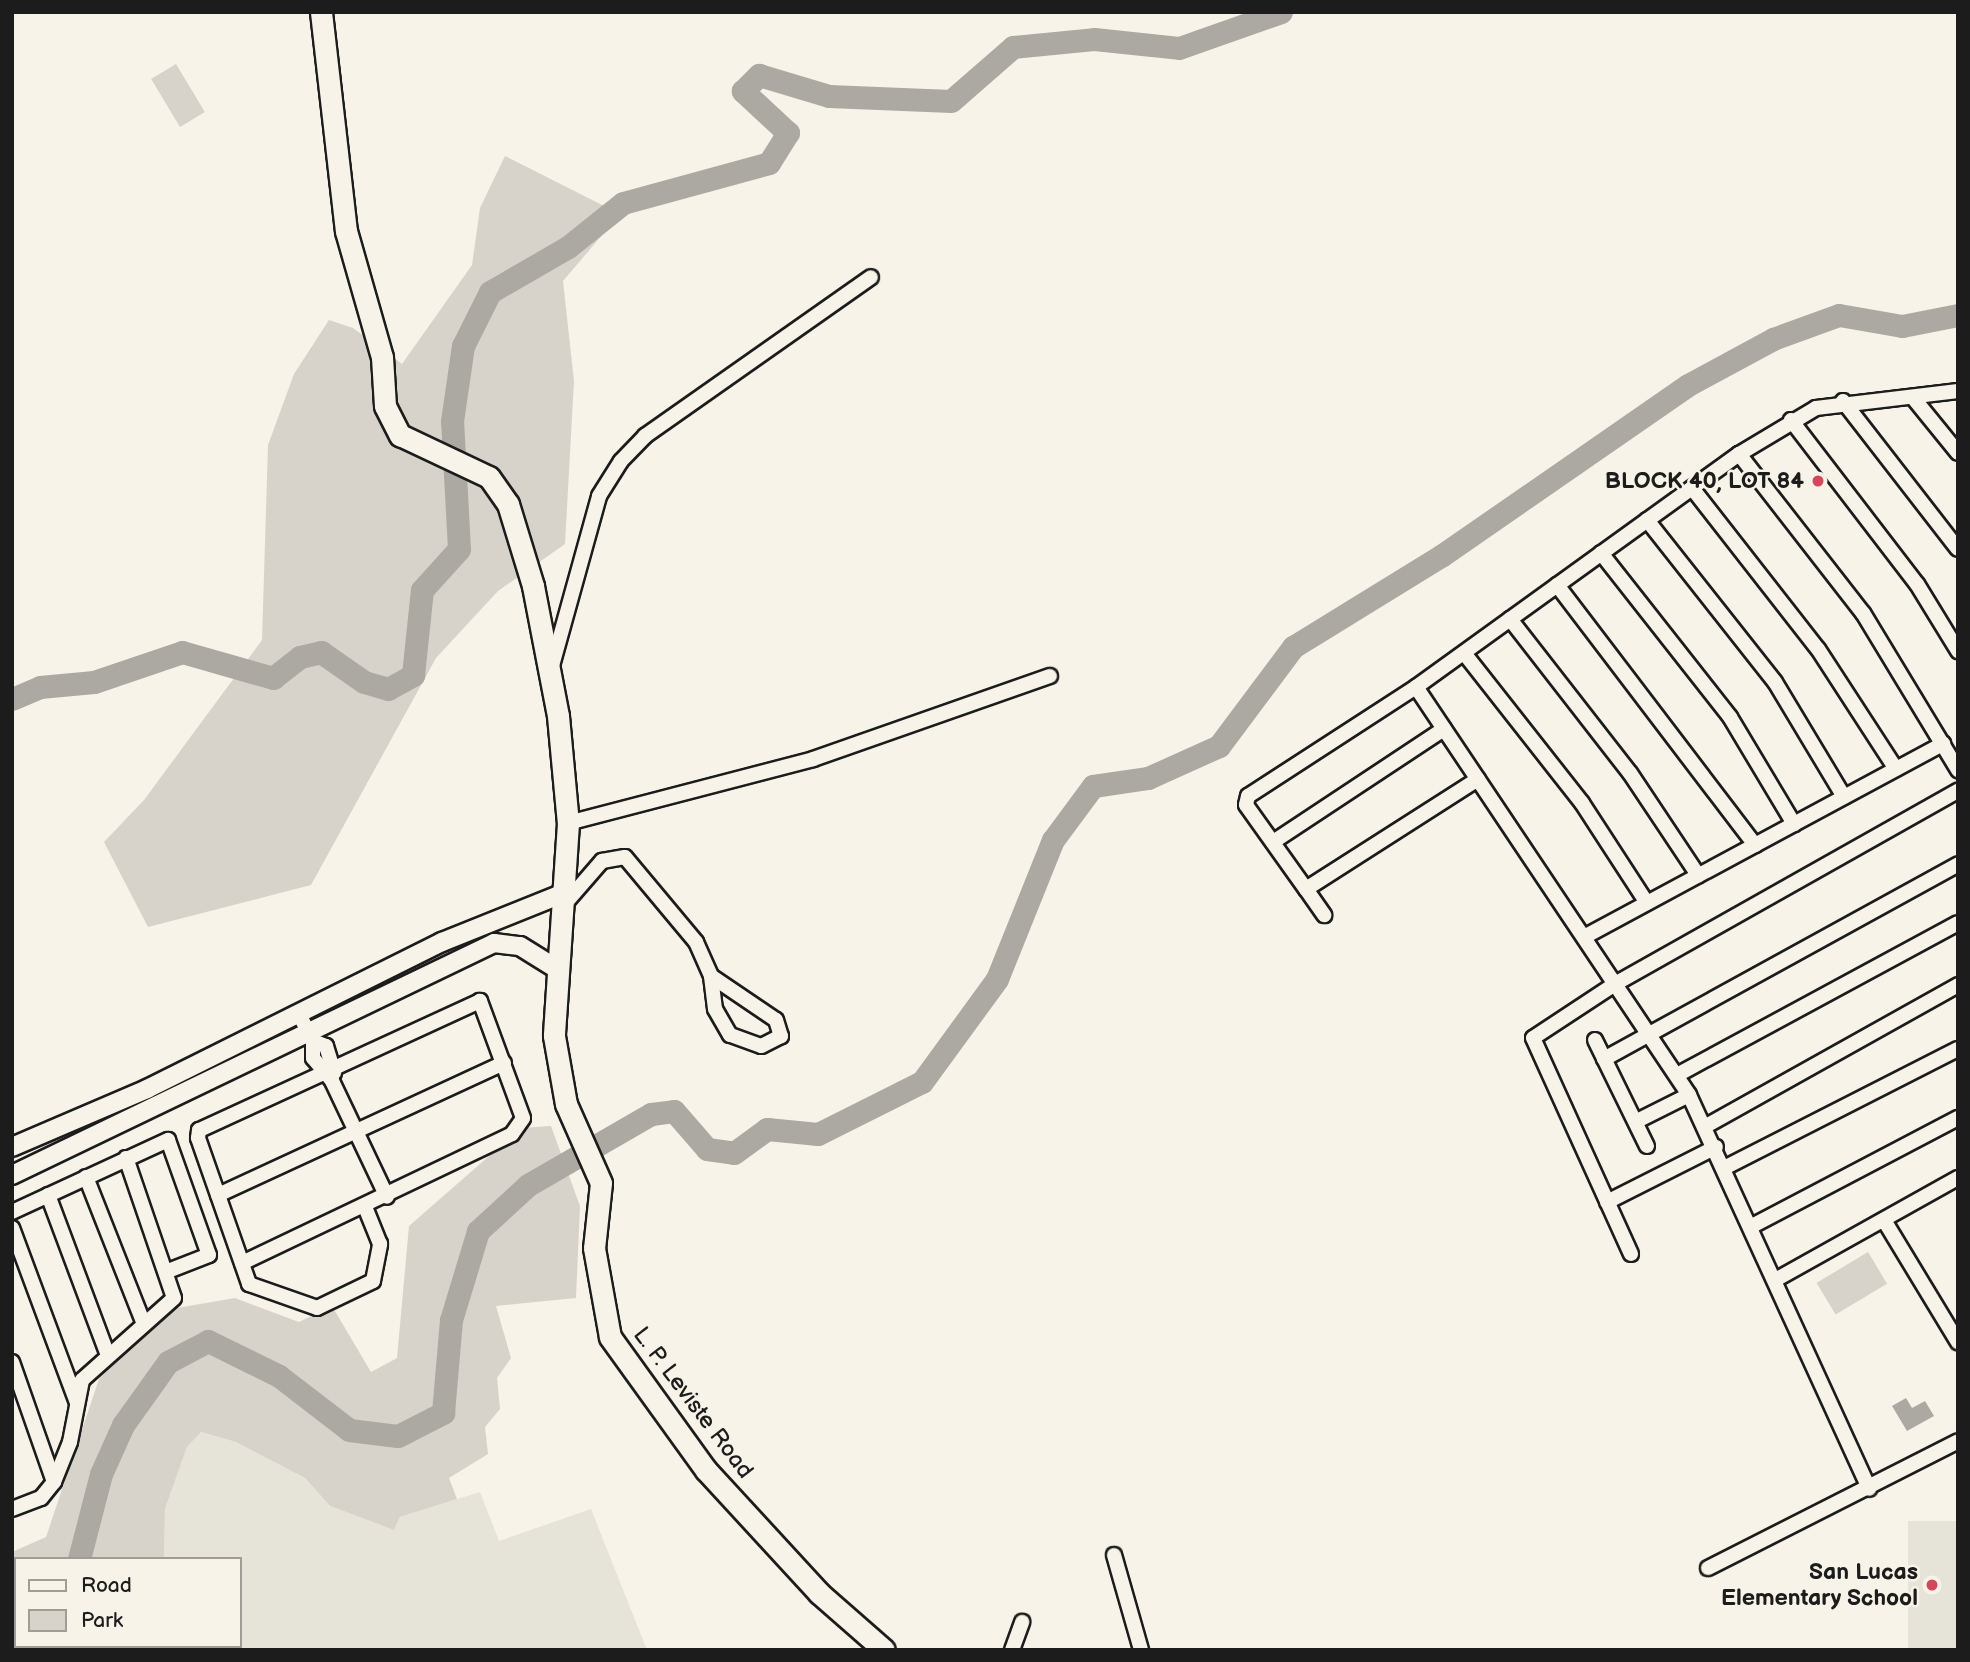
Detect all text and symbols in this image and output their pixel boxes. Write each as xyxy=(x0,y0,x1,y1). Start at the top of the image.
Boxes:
place label: BLOCK 40, LOT 84 xyxy=(1605,467,1804,495)
marker: BLOCK 40, LOT 84 xyxy=(1810,473,1826,489)
street label: L. P. Leviste Road xyxy=(627,1322,759,1484)
legend xyxy=(14,1557,242,1648)
place label: San Lucas Elementary School xyxy=(1720,1558,1918,1612)
text: Road xyxy=(81,1573,132,1598)
marker: San Lucas Elementary School xyxy=(1924,1577,1940,1593)
text: Park xyxy=(81,1608,123,1633)

